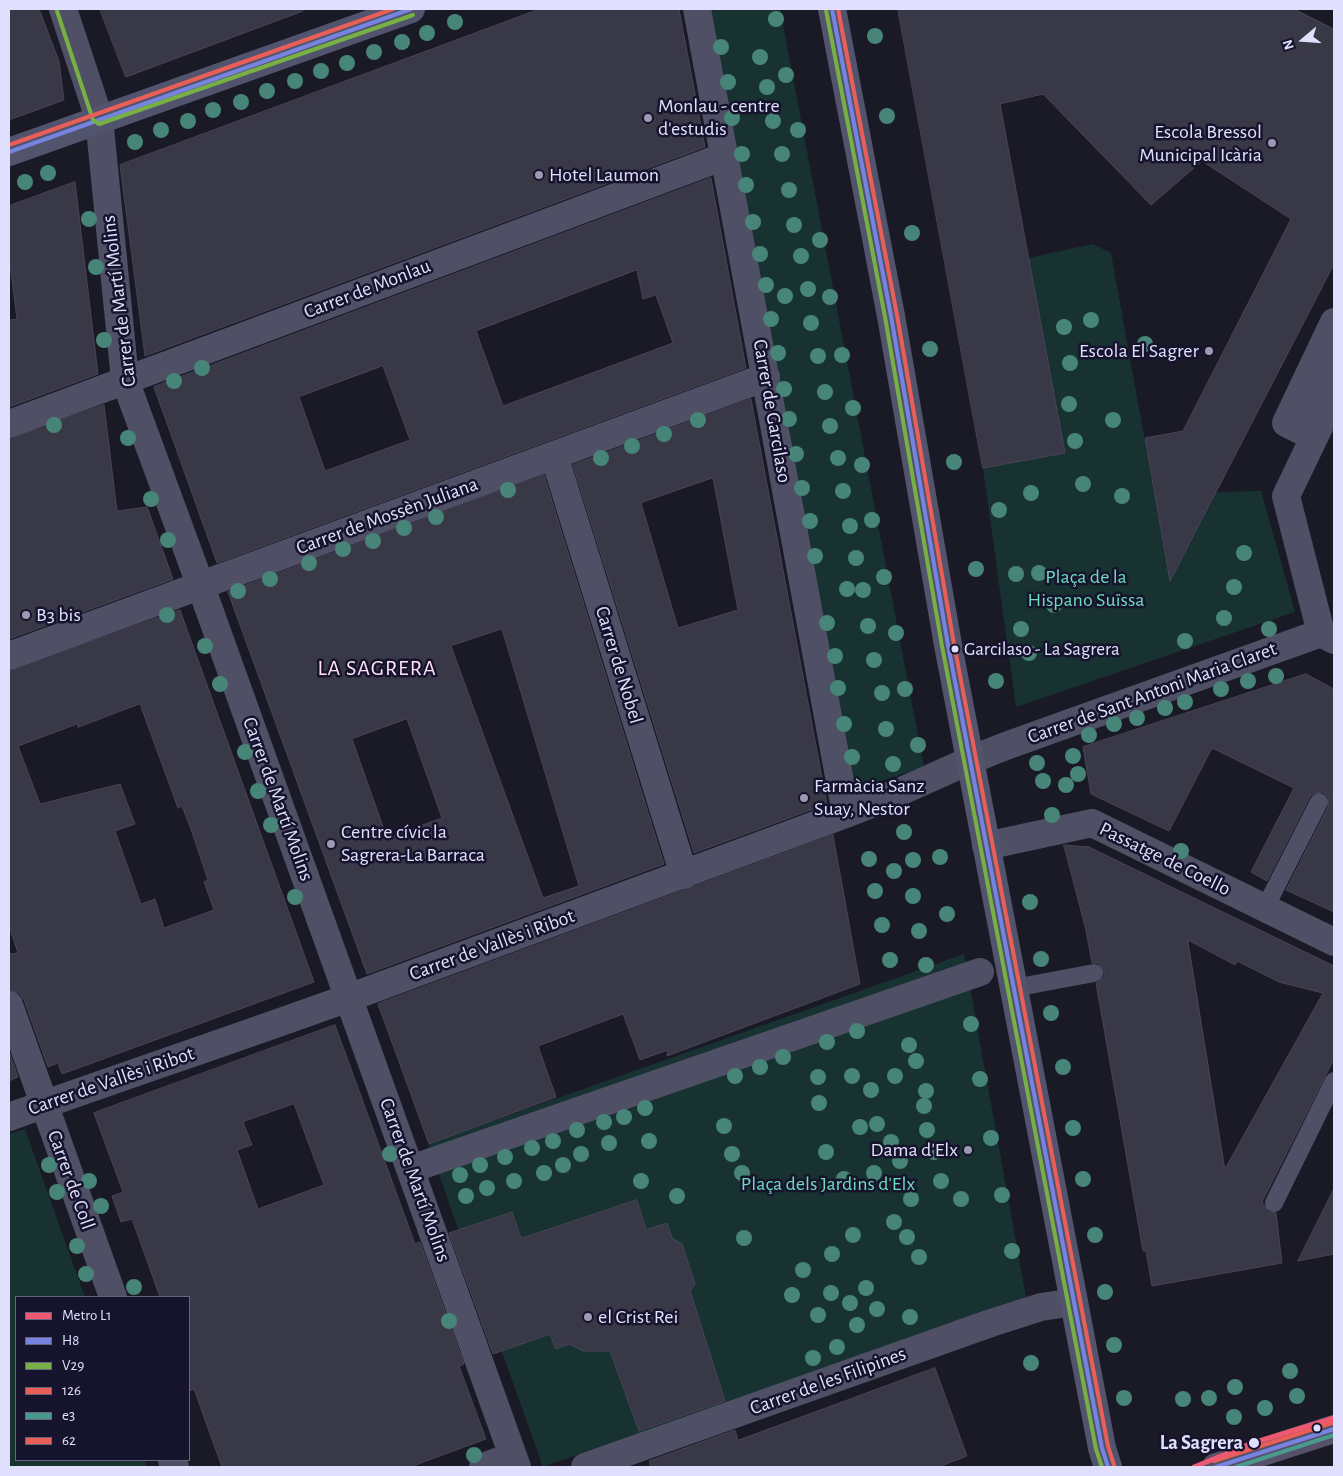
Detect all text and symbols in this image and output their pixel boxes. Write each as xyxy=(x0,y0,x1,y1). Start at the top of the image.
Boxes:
north arrow xyxy=(1278,15,1328,65)
text: N xyxy=(1281,38,1297,51)
place label: Monlau - centre d'estudis xyxy=(658,94,780,141)
marker: Monlau - centre d'estudis xyxy=(642,112,654,124)
place label: Escola Bressol Municipal Icària xyxy=(1139,120,1262,167)
marker: Escola Bressol Municipal Icària xyxy=(1266,137,1278,149)
place label: Hotel Laumon xyxy=(549,163,659,187)
marker: Hotel Laumon xyxy=(533,169,545,181)
street label: Carrer de Martí Molins xyxy=(97,214,141,388)
street label: Carrer de Monlau xyxy=(300,254,434,324)
street label: Carrer de Garcilaso xyxy=(748,337,796,485)
place label: Escola El Sagrer xyxy=(1079,339,1199,363)
marker: Escola El Sagrer xyxy=(1203,345,1215,357)
street label: Carrer de Mossèn Juliana xyxy=(293,472,481,560)
park label: Plaça de la Hispano Suïssa xyxy=(1027,565,1145,612)
place label: B3 bis xyxy=(36,603,81,627)
street label: Carrer de Nobel xyxy=(590,603,648,727)
marker: B3 bis xyxy=(20,609,32,621)
street label: Carrer de Sant Antoni Maria Claret xyxy=(1024,637,1280,749)
place label: Garcilaso - La Sagrera xyxy=(964,638,1120,660)
marker: Garcilaso - La Sagrera xyxy=(950,644,960,654)
district label: LA SAGRERA xyxy=(316,655,438,681)
street label: Carrer de Martí Molins xyxy=(237,714,319,884)
place label: Farmàcia Sanz Suay, Nestor xyxy=(814,774,925,821)
marker: Farmàcia Sanz Suay, Nestor xyxy=(798,792,810,804)
street label: Passatge de Coello xyxy=(1095,817,1235,901)
place label: Centre cívic la Sagrera-La Barraca xyxy=(341,820,485,867)
marker: Centre cívic la Sagrera-La Barraca xyxy=(325,838,337,850)
street label: Carrer de Vallès i Ribot xyxy=(406,904,578,986)
street label: Carrer de Vallès i Ribot xyxy=(25,1041,197,1121)
street label: Carrer de Martí Molins xyxy=(374,1095,456,1265)
street label: Carrer de Coll xyxy=(42,1127,100,1233)
place label: Dama d'Elx xyxy=(871,1138,958,1162)
marker: Dama d'Elx xyxy=(962,1144,974,1156)
park label: Plaça dels Jardins d'Elx xyxy=(741,1172,915,1196)
legend xyxy=(15,1296,190,1461)
place label: el Crist Rei xyxy=(598,1305,678,1329)
text: Metro L1 xyxy=(62,1308,111,1323)
marker: el Crist Rei xyxy=(582,1311,594,1323)
text: H8 xyxy=(62,1333,79,1348)
street label: Carrer de les Filipines xyxy=(747,1342,909,1420)
text: V29 xyxy=(62,1358,84,1373)
text: 126 xyxy=(62,1383,81,1398)
text: e3 xyxy=(62,1408,75,1423)
unlabelled marker xyxy=(1312,1423,1322,1433)
place label: La Sagrera xyxy=(1160,1431,1243,1455)
text: 62 xyxy=(62,1433,76,1448)
marker: La Sagrera xyxy=(1247,1436,1261,1450)

